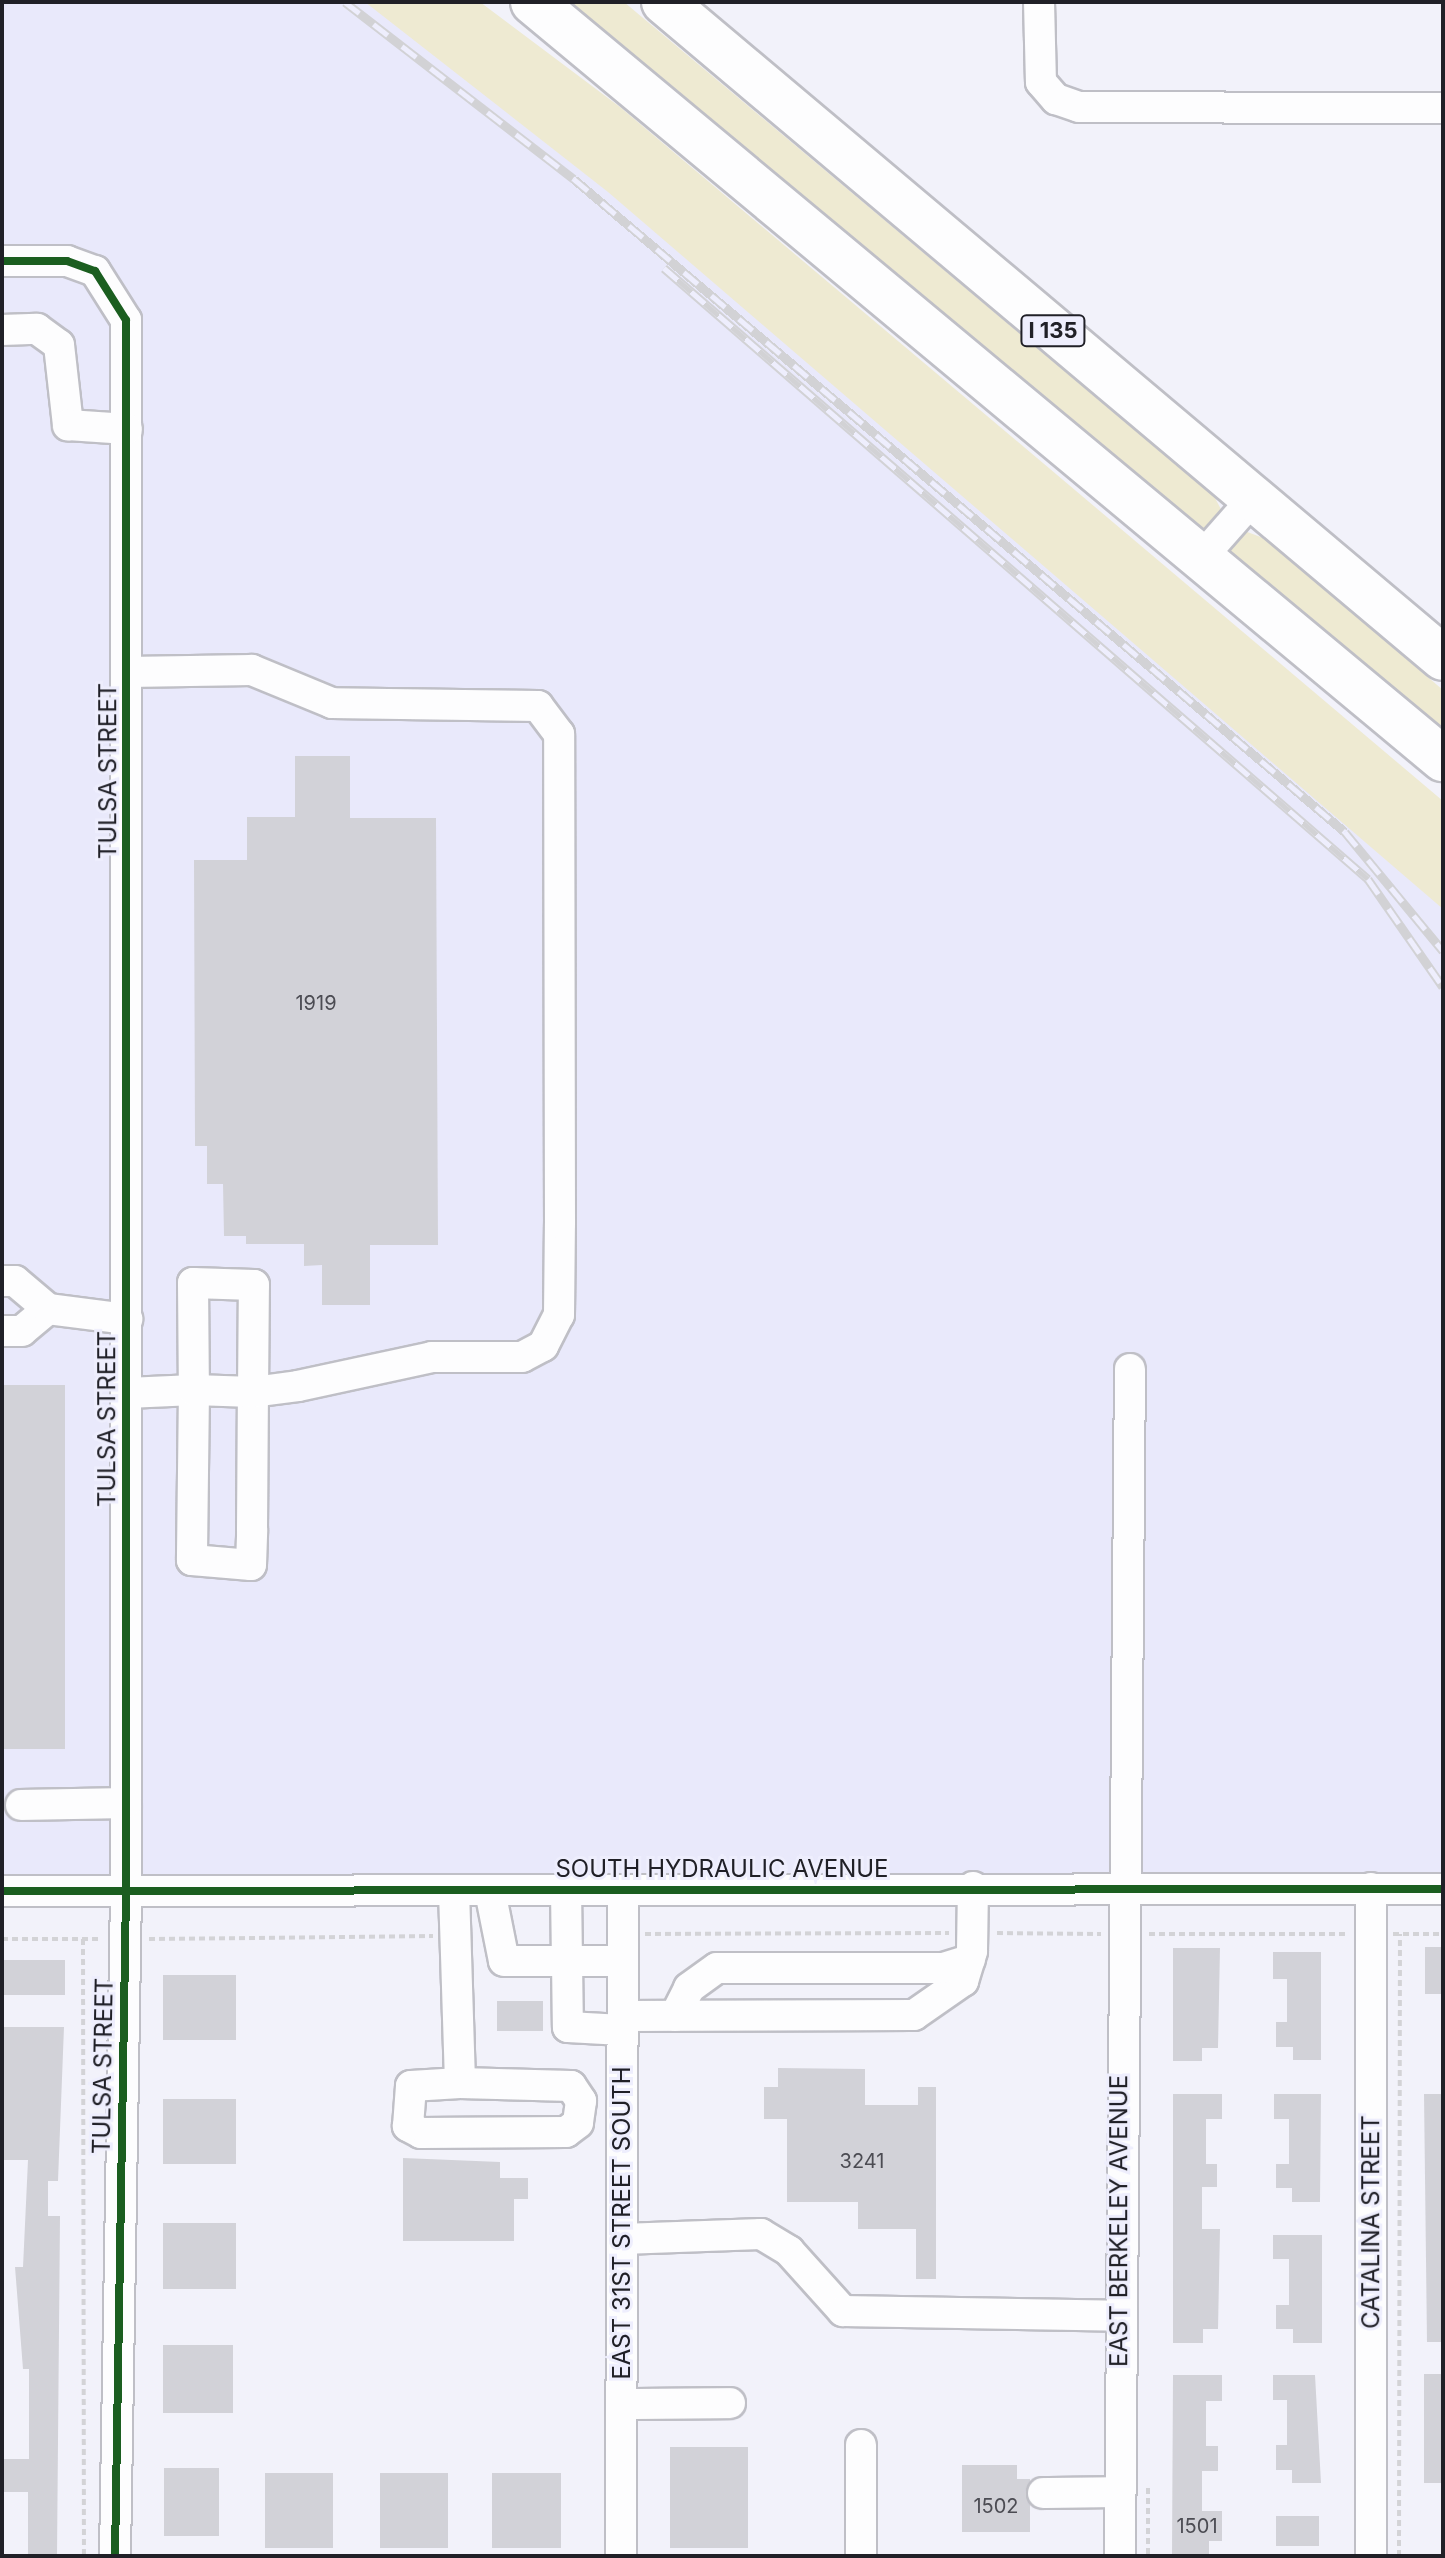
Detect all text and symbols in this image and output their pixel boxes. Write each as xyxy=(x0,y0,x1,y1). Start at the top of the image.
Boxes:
road number: I 135 xyxy=(1019,313,1087,349)
street label: TULSA STREET xyxy=(94,683,122,859)
house number: 1919 xyxy=(295,991,337,1015)
street label: TULSA STREET xyxy=(93,1331,121,1507)
street label: SOUTH HYDRAULIC AVENUE xyxy=(555,1855,889,1883)
street label: TULSA STREET xyxy=(87,1978,119,2154)
street label: EAST 31ST STREET SOUTH xyxy=(608,2066,636,2380)
street label: EAST BERKELEY AVENUE xyxy=(1105,2075,1133,2367)
street label: CATALINA STREET xyxy=(1357,2115,1385,2329)
house number: 3241 xyxy=(840,2149,884,2173)
house number: 1502 xyxy=(973,2494,1019,2518)
house number: 1501 xyxy=(1176,2514,1218,2538)

